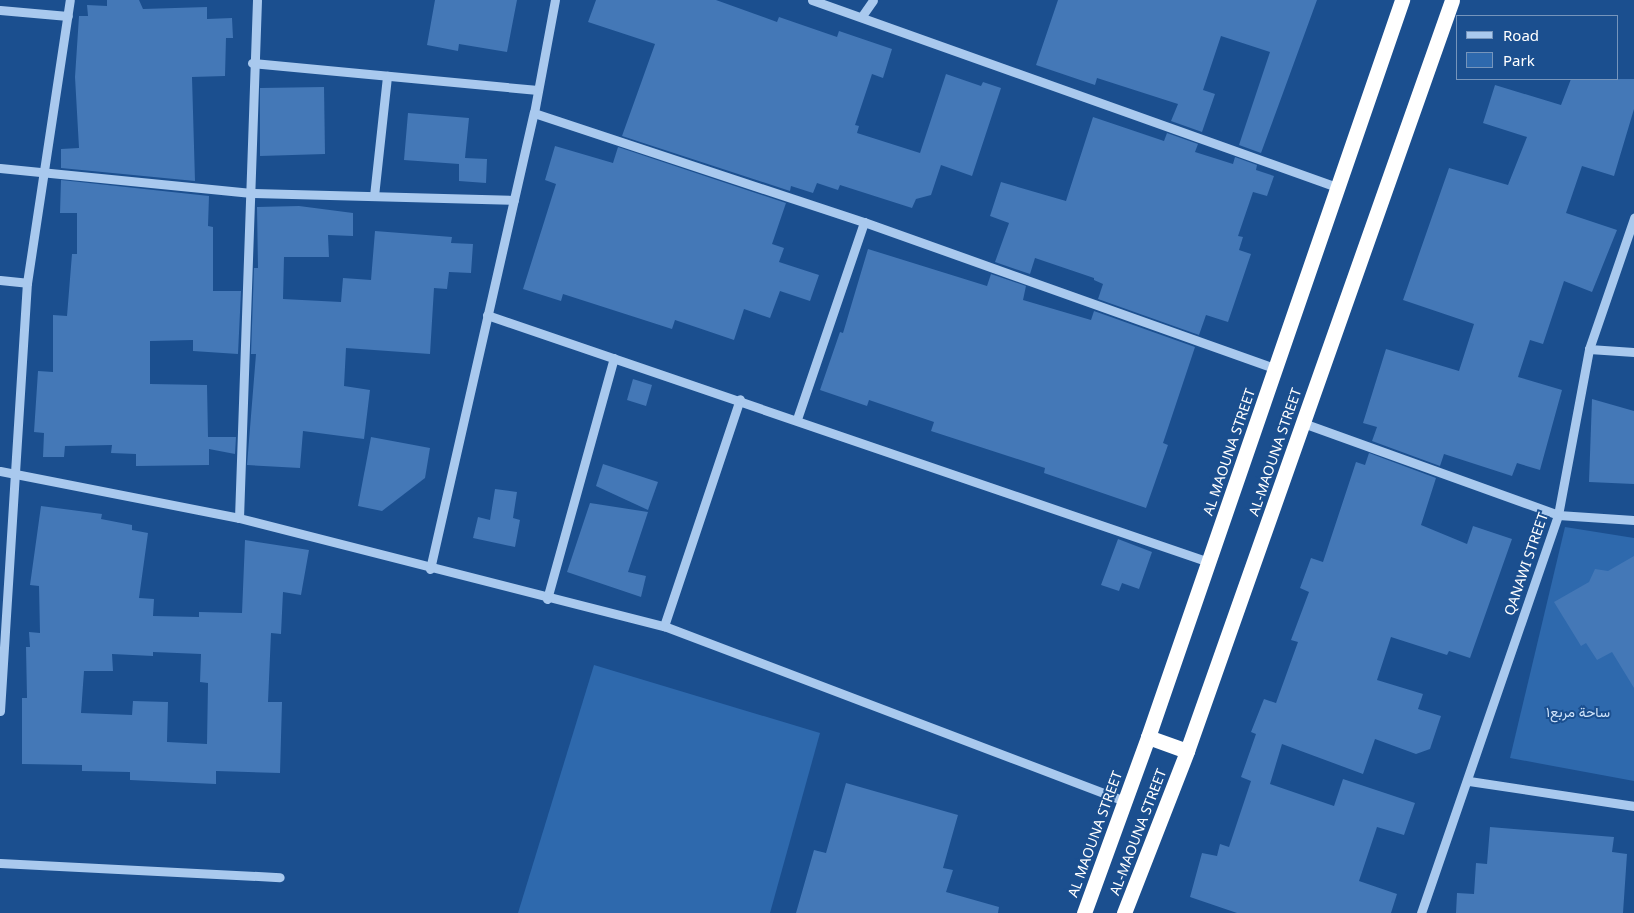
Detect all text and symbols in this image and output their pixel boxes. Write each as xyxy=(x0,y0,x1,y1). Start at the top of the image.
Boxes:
legend xyxy=(1456,15,1619,80)
text: Road xyxy=(1503,25,1539,45)
text: Park xyxy=(1503,50,1535,70)
street label: AL MAOUNA STREET xyxy=(1199,386,1259,518)
street label: AL-MAOUNA STREET xyxy=(1245,386,1305,518)
street label: QANAWI STREET xyxy=(1501,510,1551,618)
park label: ساحة مربع١ xyxy=(1546,704,1610,720)
street label: AL-MAOUNA STREET xyxy=(1106,766,1170,898)
street label: AL MAOUNA STREET xyxy=(1064,769,1126,899)

